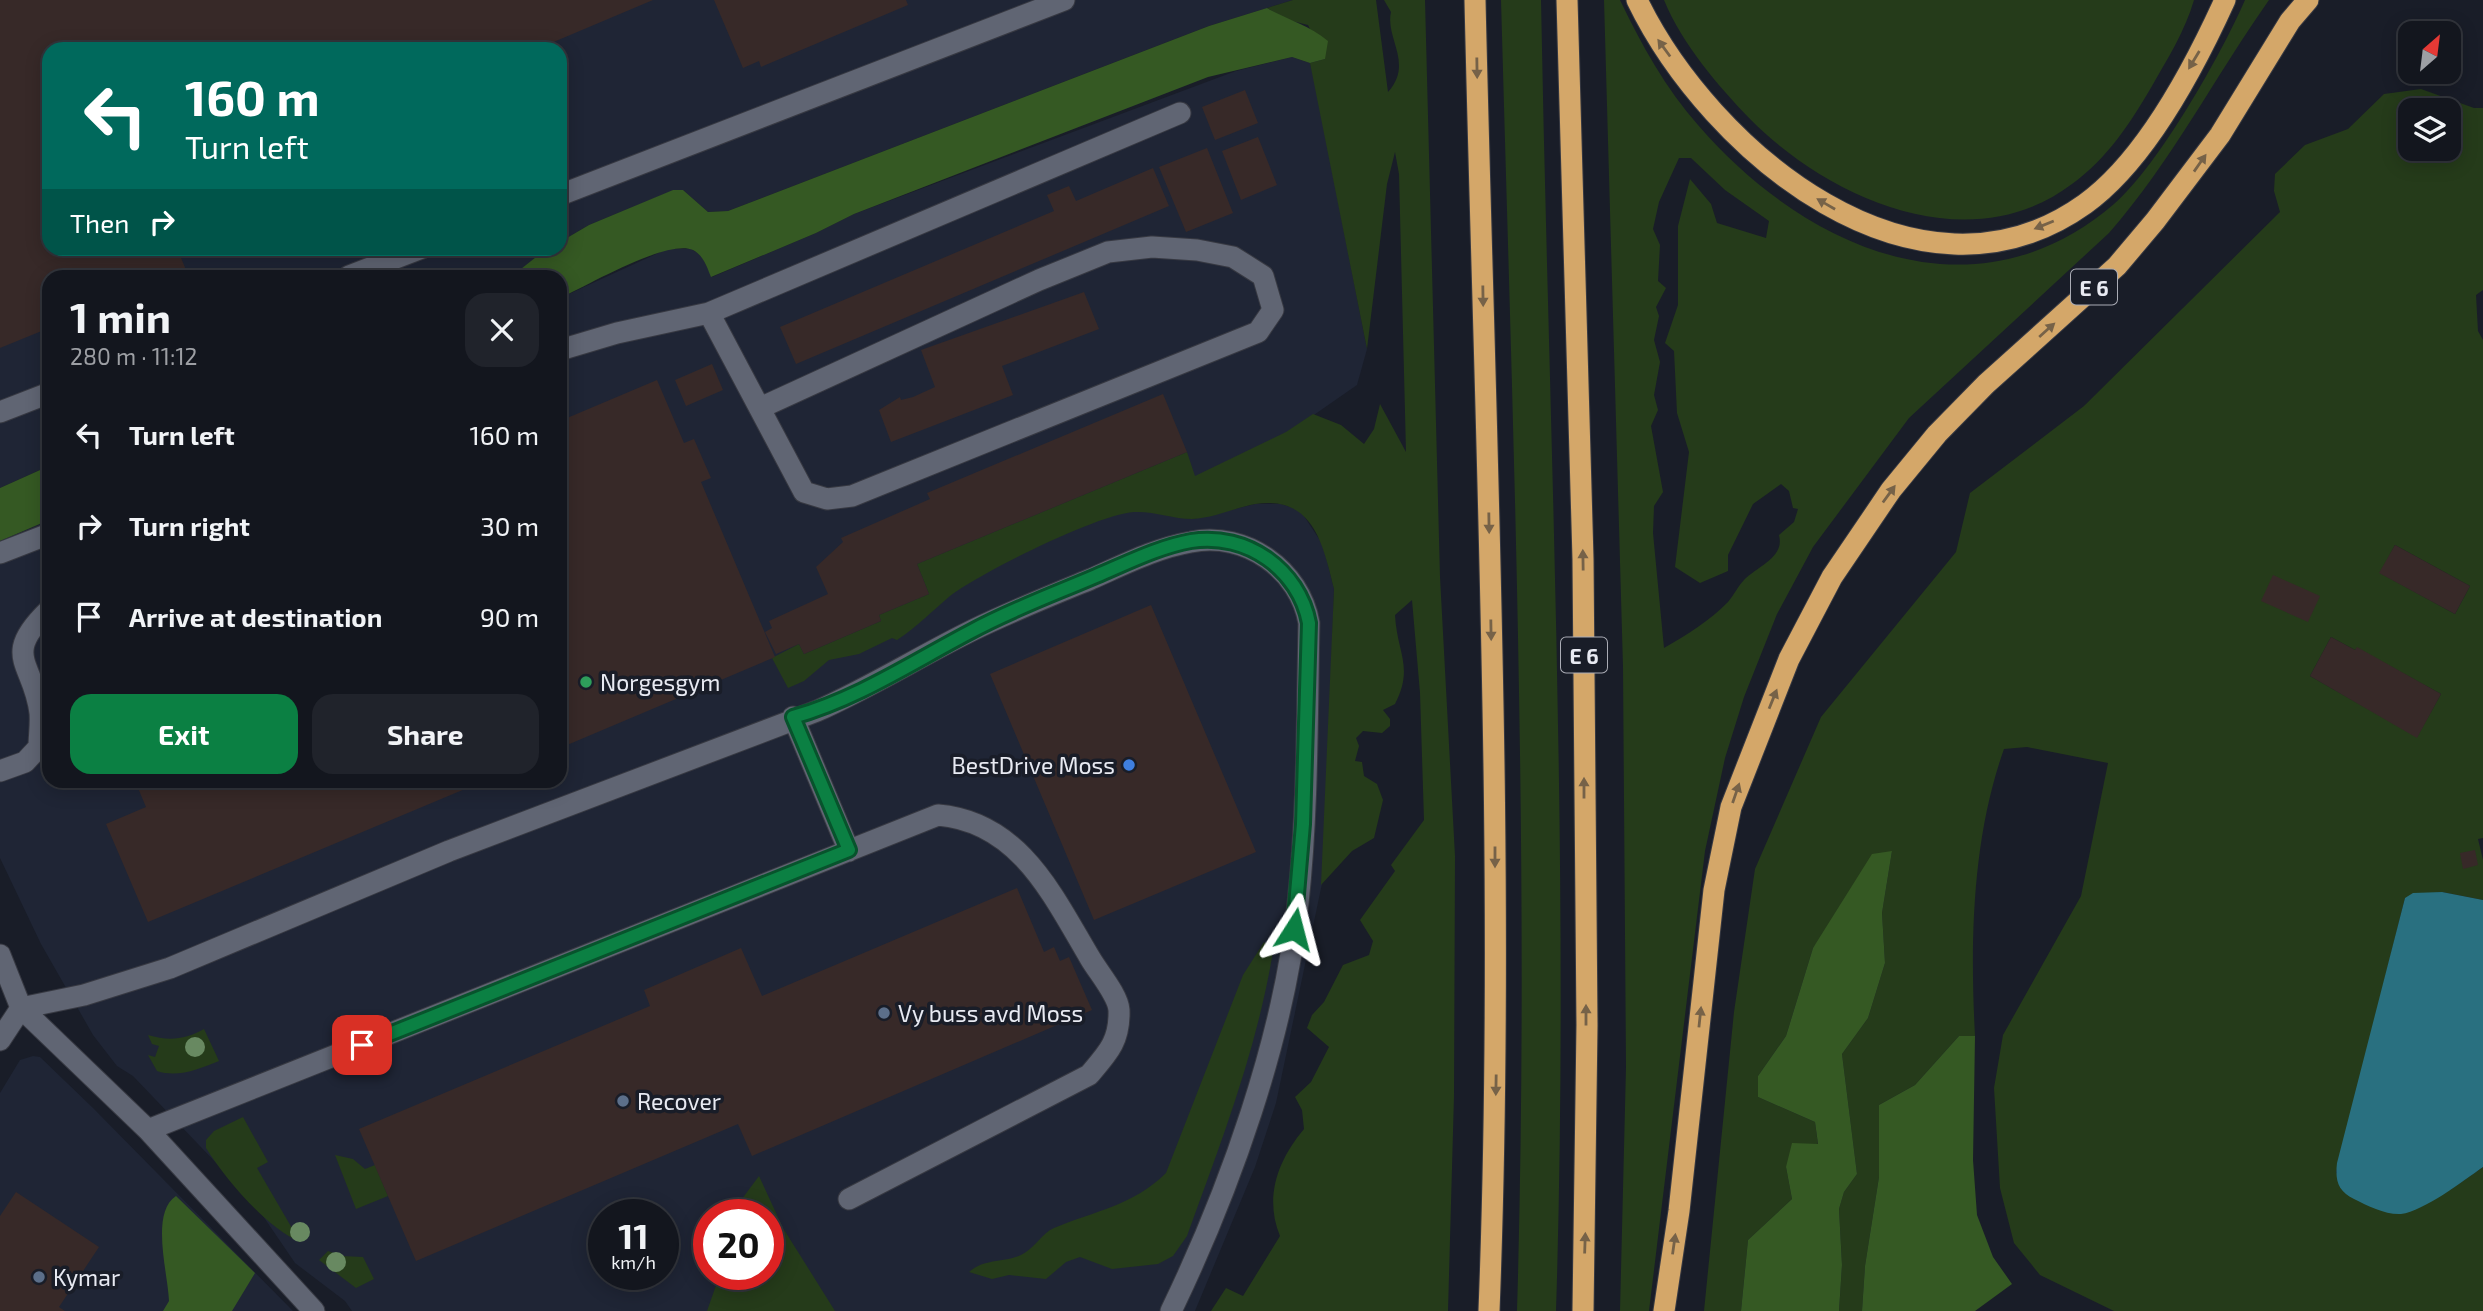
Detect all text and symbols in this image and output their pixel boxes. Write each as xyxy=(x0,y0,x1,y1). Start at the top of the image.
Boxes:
north arrow xyxy=(2398,21,2460,84)
map controls xyxy=(2398,21,2461,161)
one-way arrow xyxy=(1657,39,1671,57)
one-way arrow xyxy=(2187,51,2200,70)
one-way arrow xyxy=(1471,57,1483,79)
text: 160 m xyxy=(185,67,320,126)
icon: left xyxy=(70,70,161,161)
button: layers xyxy=(2398,98,2461,161)
text: Turn left xyxy=(185,127,309,165)
one-way arrow xyxy=(2193,154,2207,172)
one-way arrow xyxy=(1817,198,1836,211)
icon: right xyxy=(143,203,181,241)
text: Then xyxy=(70,207,129,238)
one-way arrow xyxy=(2033,220,2054,231)
road number: E 6 xyxy=(2071,270,2117,304)
one-way arrow xyxy=(1477,285,1489,307)
text: 1 min xyxy=(70,291,171,341)
button: close xyxy=(465,293,539,367)
one-way arrow xyxy=(2038,323,2055,339)
text: 280 m · 11:12 xyxy=(70,342,198,370)
icon: left xyxy=(70,416,108,454)
text: Turn left xyxy=(129,419,235,450)
text: 160 m xyxy=(470,419,539,450)
one-way arrow xyxy=(1882,484,1896,503)
icon: right xyxy=(70,507,108,545)
text: Turn right xyxy=(129,510,250,541)
text: 30 m xyxy=(480,510,539,541)
one-way arrow xyxy=(1483,512,1494,534)
one-way arrow xyxy=(1577,549,1589,571)
icon: arrive xyxy=(70,598,108,636)
text: Arrive at destination xyxy=(129,601,382,632)
text: 90 m xyxy=(480,601,539,632)
one-way arrow xyxy=(1486,619,1497,641)
road number: E 6 xyxy=(1561,638,1607,672)
place label: Norgesgym xyxy=(600,668,720,696)
marker: Norgesgym xyxy=(578,674,594,690)
one-way arrow xyxy=(1767,689,1778,710)
button: Exit xyxy=(70,694,298,774)
button: Share xyxy=(312,694,539,774)
place label: BestDrive Moss xyxy=(952,751,1115,779)
marker: BestDrive Moss xyxy=(1121,757,1137,773)
one-way arrow xyxy=(1578,777,1590,799)
one-way arrow xyxy=(1731,783,1742,804)
one-way arrow xyxy=(1490,847,1501,869)
position arrow xyxy=(1257,892,1331,966)
place label: Vy buss avd Moss xyxy=(898,999,1083,1027)
one-way arrow xyxy=(1581,1004,1592,1026)
marker: Vy buss avd Moss xyxy=(876,1005,892,1021)
one-way arrow xyxy=(1694,1006,1705,1028)
pin xyxy=(332,1015,392,1075)
icon: arrive xyxy=(343,1026,381,1064)
one-way arrow xyxy=(1490,1074,1501,1096)
place label: Recover xyxy=(637,1087,721,1115)
marker: Recover xyxy=(615,1093,631,1109)
speed limit sign: 20 xyxy=(693,1199,784,1290)
text: 11 xyxy=(618,1214,649,1256)
one-way arrow xyxy=(1579,1232,1591,1254)
one-way arrow xyxy=(1669,1232,1680,1254)
text: km/h xyxy=(611,1251,656,1273)
place label: Kymar xyxy=(53,1263,120,1291)
marker: Kymar xyxy=(31,1269,47,1285)

